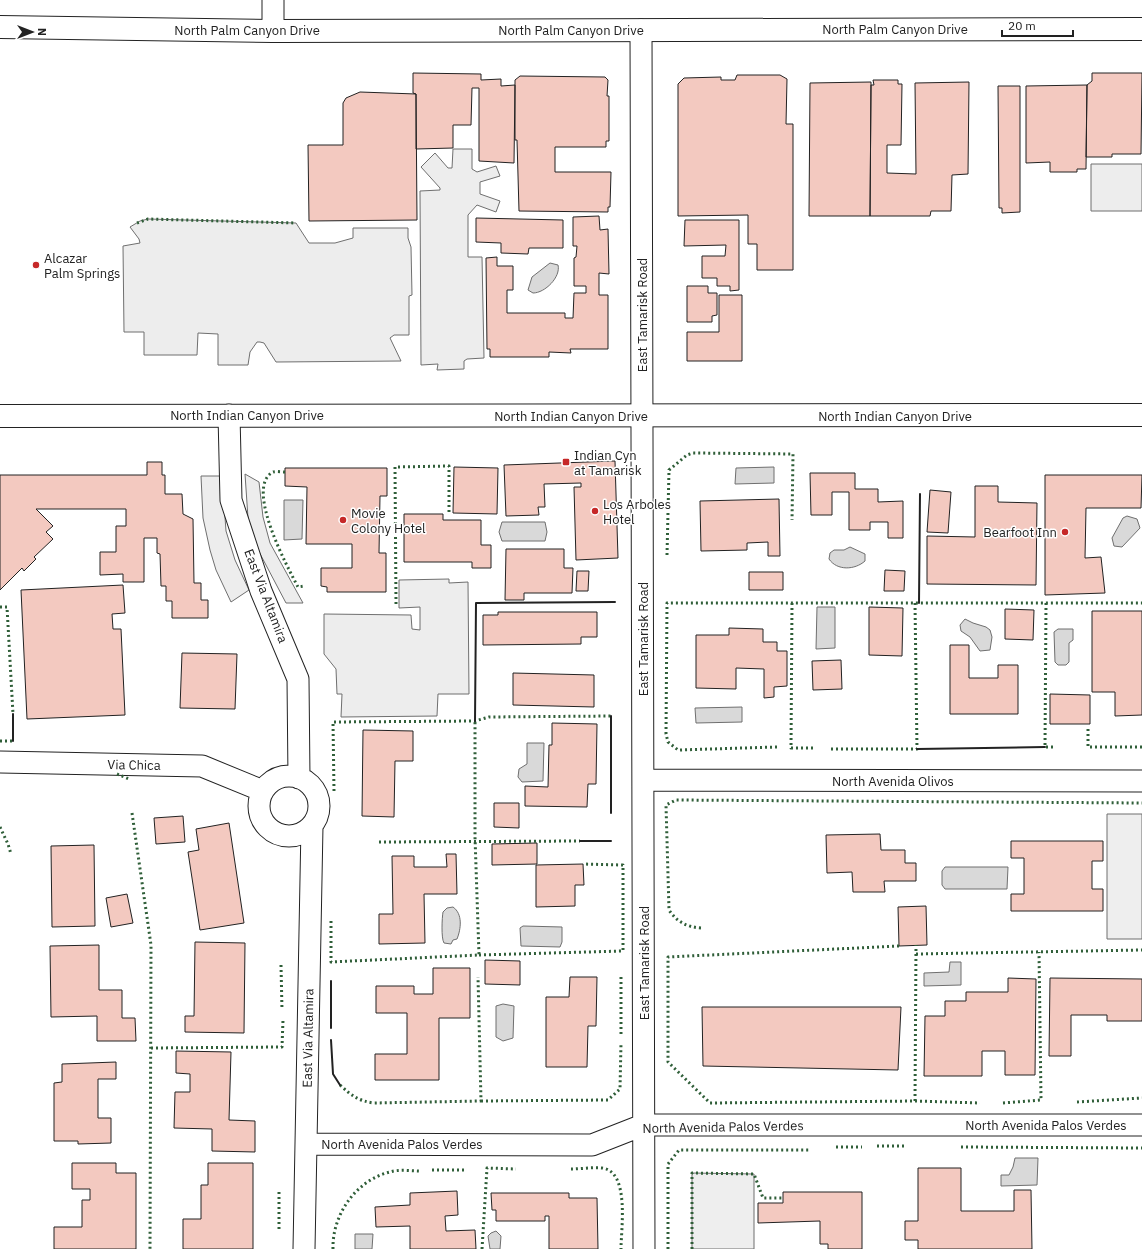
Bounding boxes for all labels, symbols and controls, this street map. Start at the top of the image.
north arrow [12,12,52,52]
scale bar [1002,12,1073,38]
text: 20 m [1008,18,1036,33]
street label: North Palm Canyon Drive [822,21,968,38]
street label: North Palm Canyon Drive [174,22,320,39]
street label: North Palm Canyon Drive [498,22,644,39]
text: N [35,28,49,36]
place label: Alcazar Palm Springs [44,250,120,282]
street label: East Tamarisk Road [634,258,651,372]
marker: Alcazar Palm Springs [31,260,41,270]
street label: North Indian Canyon Drive [170,407,324,424]
street label: North Indian Canyon Drive [494,408,648,425]
street label: North Indian Canyon Drive [818,408,972,425]
place label: Indian Cyn at Tamarisk [574,447,642,479]
marker: Indian Cyn at Tamarisk [561,457,571,467]
place label: Los Arboles Hotel [603,496,671,528]
place label: Movie Colony Hotel [351,505,426,537]
marker: Los Arboles Hotel [590,506,600,516]
marker: Movie Colony Hotel [338,515,348,525]
place label: Bearfoot Inn [983,524,1057,541]
marker: Bearfoot Inn [1060,527,1070,537]
street label: East Via Altamira [240,547,292,645]
street label: East Tamarisk Road [635,582,652,696]
street label: Via Chica [107,756,161,774]
street label: North Avenida Olivos [832,773,954,790]
street label: East Tamarisk Road [636,906,653,1020]
street label: East Via Altamira [299,988,317,1088]
street label: North Avenida Palos Verdes [642,1117,804,1137]
street label: North Avenida Palos Verdes [965,1117,1127,1134]
street label: North Avenida Palos Verdes [321,1136,483,1153]

